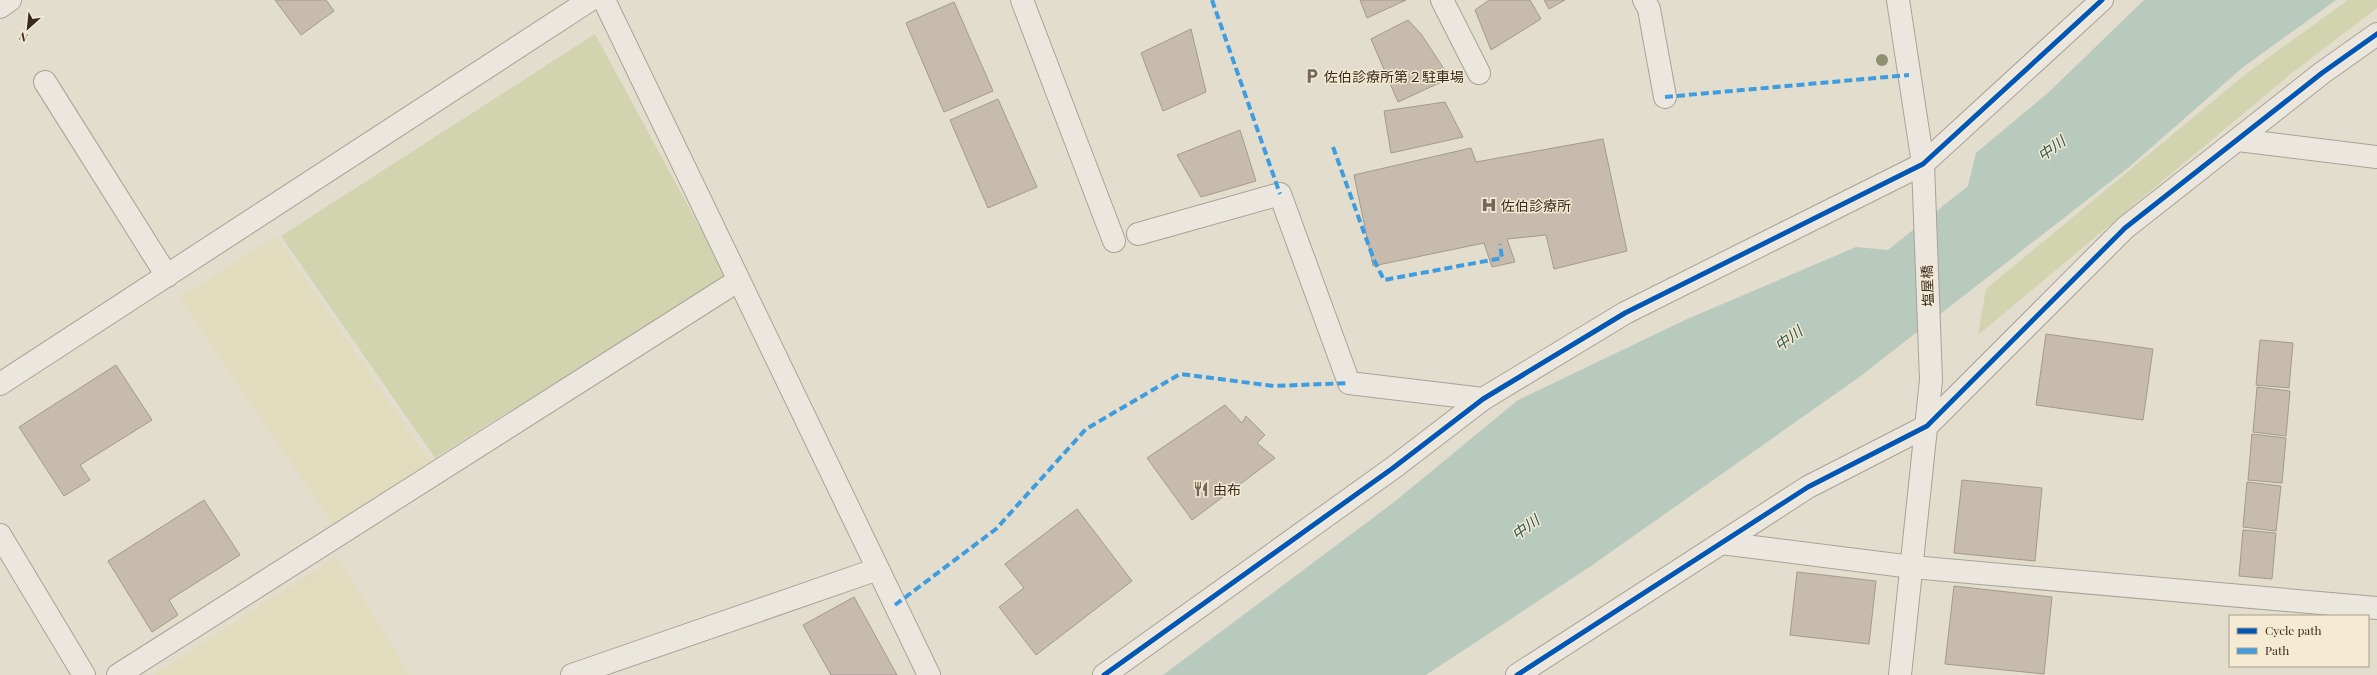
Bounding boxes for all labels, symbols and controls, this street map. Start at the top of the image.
north arrow [8,8,48,48]
text: N [16,29,30,46]
parking icon: 佐伯診療所第２駐車場 [1303,67,1321,85]
place label: 佐伯診療所第２駐車場 [1324,67,1464,86]
water label: 中川 [2033,130,2071,165]
hospital icon: 佐伯診療所 [1480,196,1498,214]
place label: 佐伯診療所 [1501,196,1571,215]
street label: 塩屋橋 [1917,265,1937,307]
water label: 中川 [1770,320,1808,355]
restaurant icon: 由布 [1192,480,1210,498]
place label: 由布 [1213,480,1241,499]
water label: 中川 [1507,509,1545,544]
legend [2229,615,2369,667]
text: Cycle path [2265,622,2322,638]
text: Path [2265,642,2289,658]

